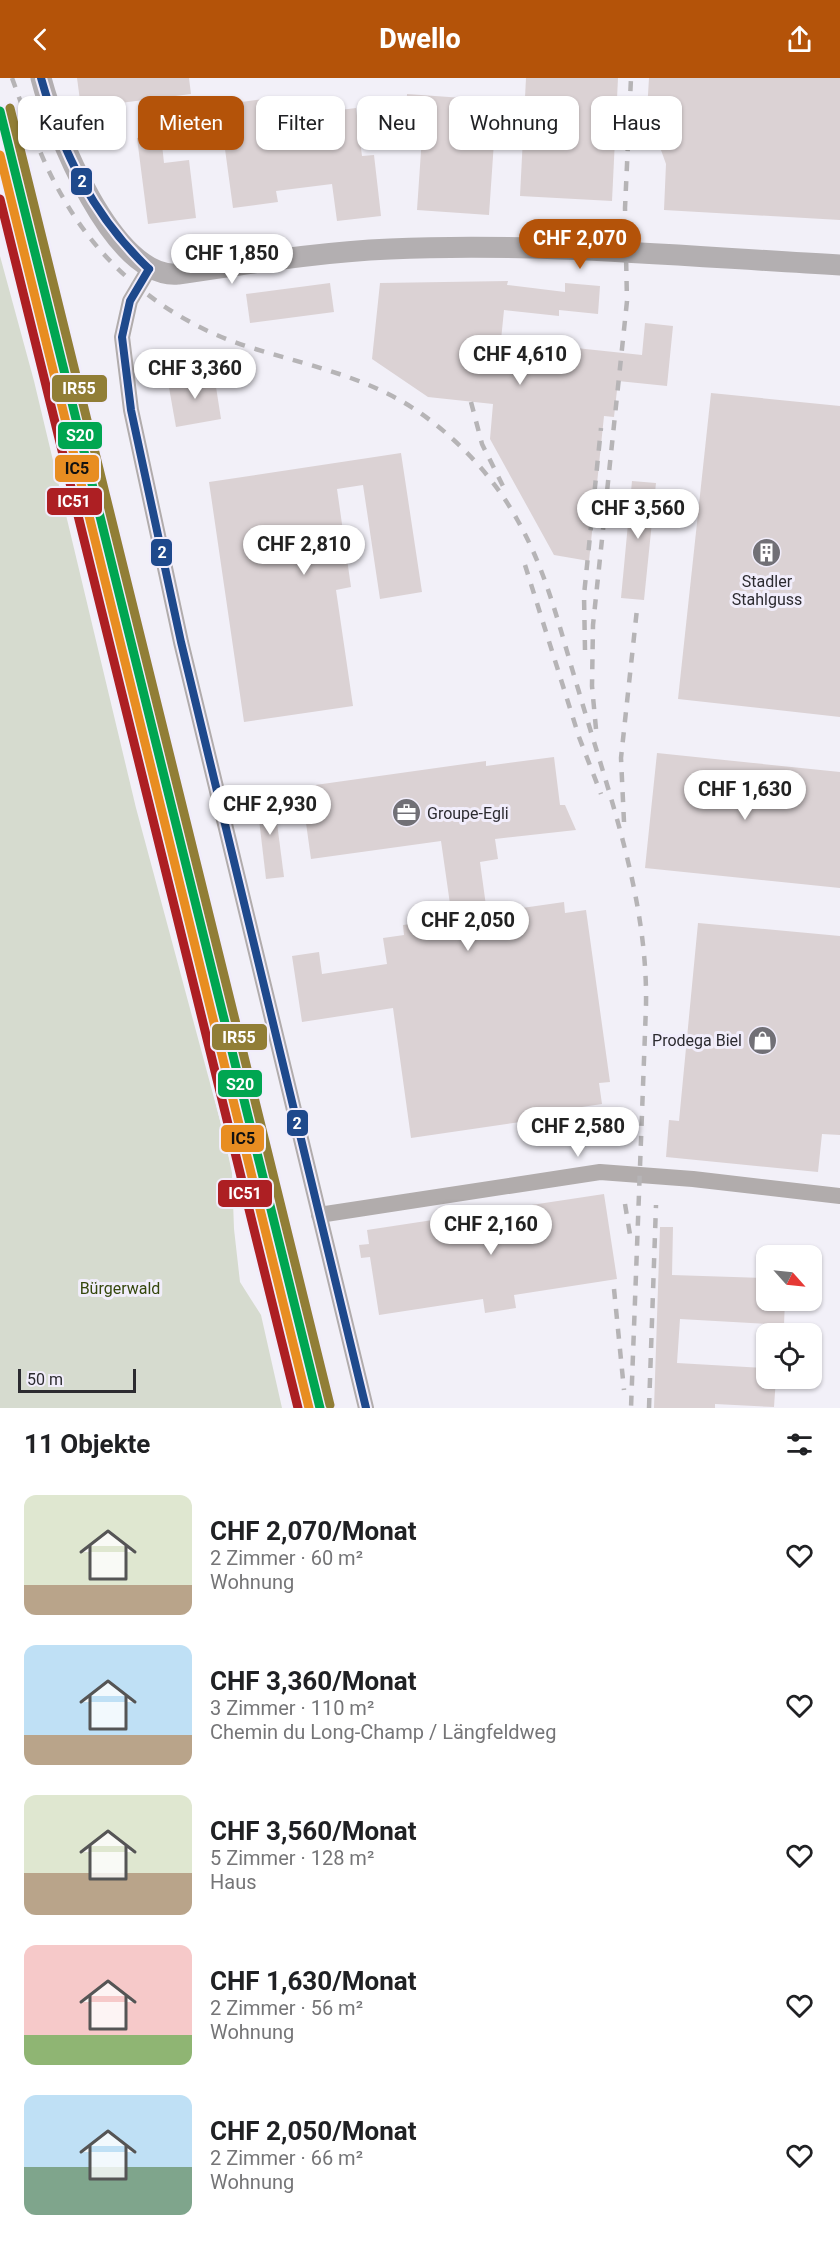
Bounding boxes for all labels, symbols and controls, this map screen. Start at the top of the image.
icon: back [24,23,57,56]
text: Dwello [379,23,461,55]
icon: share [783,23,816,56]
chip: Kaufen [18,96,126,150]
chip: Mieten [138,96,244,150]
chip: Filter [256,96,345,150]
chip: Neu [357,96,437,150]
chip: Wohnung [449,96,579,150]
chip: Haus [591,96,682,150]
line badge: 2 [70,167,93,196]
text: 2 [77,172,87,191]
pin: CHF 2,070 [511,219,649,270]
text: CHF 2,070 [533,226,627,250]
pin: CHF 1,850 [163,234,301,285]
text: CHF 1,850 [185,241,279,265]
pin: CHF 4,610 [451,335,589,386]
text: CHF 4,610 [473,342,567,366]
pin: CHF 3,360 [126,349,264,400]
text: CHF 3,360 [148,356,242,380]
line badge: IR55 [51,374,108,403]
text: IR55 [62,379,96,398]
line badge: S20 [57,421,103,450]
text: S20 [66,426,94,445]
line badge: IC5 [54,454,100,483]
text: IC5 [65,459,89,478]
line badge: IC51 [46,487,103,516]
pin: CHF 3,560 [569,489,707,540]
text: IC51 [57,492,91,511]
text: CHF 3,560 [591,496,685,520]
pin: CHF 2,810 [235,525,373,576]
text: CHF 2,810 [257,532,351,556]
building icon: Stadler Stahlguss [751,537,783,569]
line badge: 2 [150,538,173,567]
text: 2 [157,543,167,562]
place label: Stadler Stahlguss [732,572,802,609]
pin: CHF 1,630 [676,770,814,821]
text: CHF 1,630 [698,777,792,801]
pin: CHF 2,930 [201,785,339,836]
text: CHF 2,930 [223,792,317,816]
office icon: Groupe-Egli [390,797,422,829]
place label: Groupe-Egli [427,804,509,823]
pin: CHF 2,050 [399,901,537,952]
text: CHF 2,050 [421,908,515,932]
line badge: IR55 [211,1023,268,1051]
shop icon: Prodega Biel [747,1024,779,1056]
text: IR55 [222,1028,256,1047]
place label: Prodega Biel [652,1031,742,1050]
line badge: S20 [217,1069,263,1098]
text: S20 [226,1075,254,1094]
pin: CHF 2,580 [509,1107,647,1158]
line badge: 2 [286,1109,309,1137]
text: 2 [292,1114,302,1133]
text: CHF 2,580 [531,1114,625,1138]
line badge: IC5 [220,1124,265,1153]
text: IC5 [231,1129,255,1148]
line badge: IC51 [217,1179,273,1208]
text: IC51 [228,1184,262,1203]
pin: CHF 2,160 [422,1205,560,1256]
text: CHF 2,160 [444,1212,538,1236]
north arrow [756,1245,822,1311]
map controls [756,1245,822,1389]
park label: Bürgerwald [80,1279,160,1298]
button: locate [756,1323,822,1389]
scale bar [18,1366,136,1394]
text: 50 m [27,1370,63,1389]
icon: filters [783,1428,816,1461]
text: 11 Objekte [24,1429,150,1459]
text: CHF 2,070/Monat [210,1516,417,1546]
icon: home [72,1519,144,1591]
icon: heart [783,1539,816,1572]
text: 2 Zimmer · 60 m² [210,1546,363,1570]
text: Wohnung [210,1570,294,1594]
text: CHF 3,360/Monat [210,1666,417,1696]
icon: home [72,1669,144,1741]
icon: heart [783,1689,816,1722]
text: 3 Zimmer · 110 m² [210,1696,374,1720]
text: Chemin du Long-Champ / Längfeldweg [210,1720,556,1744]
text: CHF 3,560/Monat [210,1816,417,1846]
icon: home [72,1819,144,1891]
icon: heart [783,1839,816,1872]
text: 5 Zimmer · 128 m² [210,1846,374,1870]
text: Haus [210,1870,257,1894]
text: CHF 1,630/Monat [210,1966,417,1996]
icon: home [72,1969,144,2041]
icon: heart [783,1989,816,2022]
text: 2 Zimmer · 56 m² [210,1996,363,2020]
text: Wohnung [210,2020,294,2044]
text: CHF 2,050/Monat [210,2116,417,2146]
icon: home [72,2119,144,2191]
icon: heart [783,2139,816,2172]
text: 2 Zimmer · 66 m² [210,2146,363,2170]
text: Wohnung [210,2170,294,2194]

